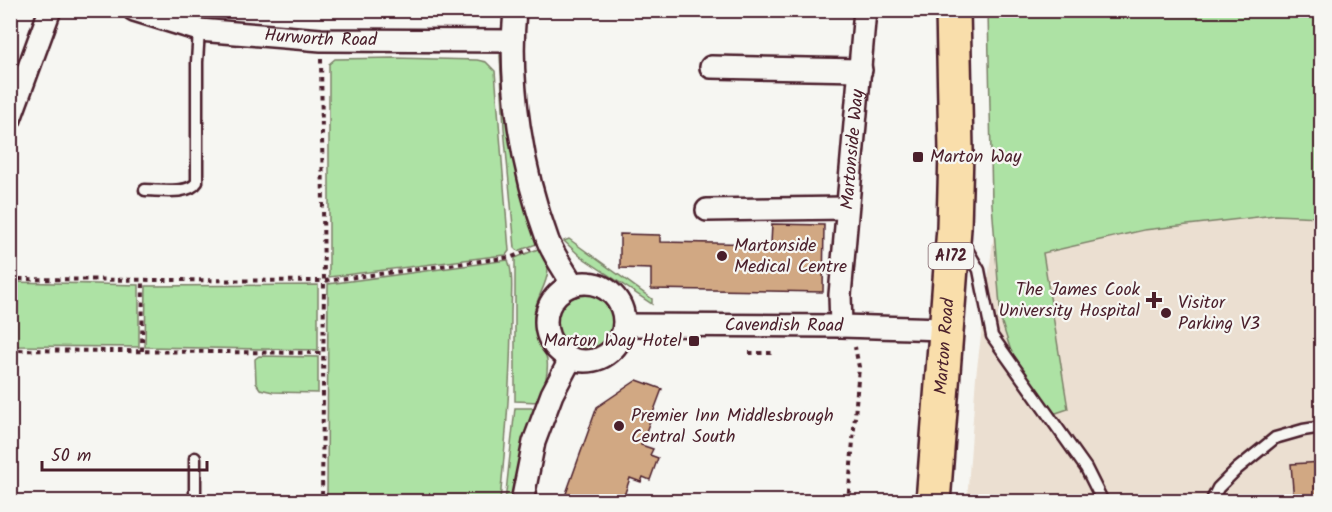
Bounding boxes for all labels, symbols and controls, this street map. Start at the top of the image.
street label: Hurworth Road [263,21,378,55]
street label: Martonside Way [833,88,873,211]
place label: Marton Way [930,143,1022,172]
marker: Marton Way [911,150,925,164]
place label: Martonside Medical Centre [734,232,847,282]
road number: A172 [928,243,974,269]
marker: Martonside Medical Centre [715,249,729,263]
place label: The James Cook University Hospital [999,276,1141,326]
place label: Visitor Parking V3 [1178,289,1260,339]
marker: The James Cook University Hospital [1145,291,1163,309]
street label: Marton Road [927,296,963,396]
marker: Visitor Parking V3 [1159,306,1173,320]
street label: Cavendish Road [725,311,844,341]
place label: Marton Way Hotel [544,327,683,356]
marker: Marton Way Hotel [687,334,701,348]
place label: Premier Inn Middlesbrough Central South [631,402,834,452]
marker: Premier Inn Middlesbrough Central South [612,419,626,433]
scale bar [42,434,207,472]
text: 50 m [51,442,91,471]

